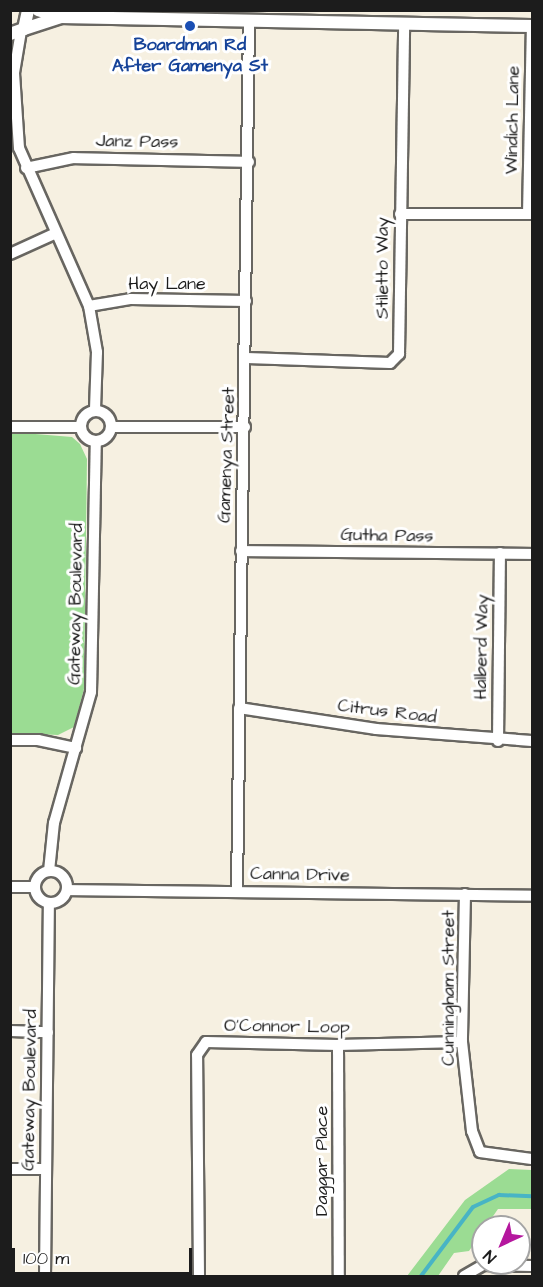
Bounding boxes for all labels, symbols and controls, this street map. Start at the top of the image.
marker: Boardman Rd After Gamenya St [183,19,197,33]
place label: Boardman Rd After Gamenya St [112,35,268,78]
street label: Windich Lane [501,66,525,174]
street label: Janz Pass [96,130,178,154]
street label: Stiletto Way [372,217,394,319]
street label: Hay Lane [128,273,206,295]
street label: Gamenya Street [214,387,240,523]
street label: Gateway Boulevard [64,523,88,685]
street label: Gutha Pass [340,524,434,548]
street label: Halberd Way [470,594,494,700]
street label: Citrus Road [336,695,438,729]
street label: Canna Drive [250,863,350,887]
street label: Cunningham Street [438,910,460,1066]
street label: Gateway Boulevard [18,1009,42,1171]
street label: O'Connor Loop [224,1015,350,1039]
street label: Daggar Place [311,1106,333,1216]
north arrow [471,1215,531,1275]
scale bar [15,1236,195,1274]
text: N [479,1245,501,1268]
text: 100 m [23,1246,69,1271]

